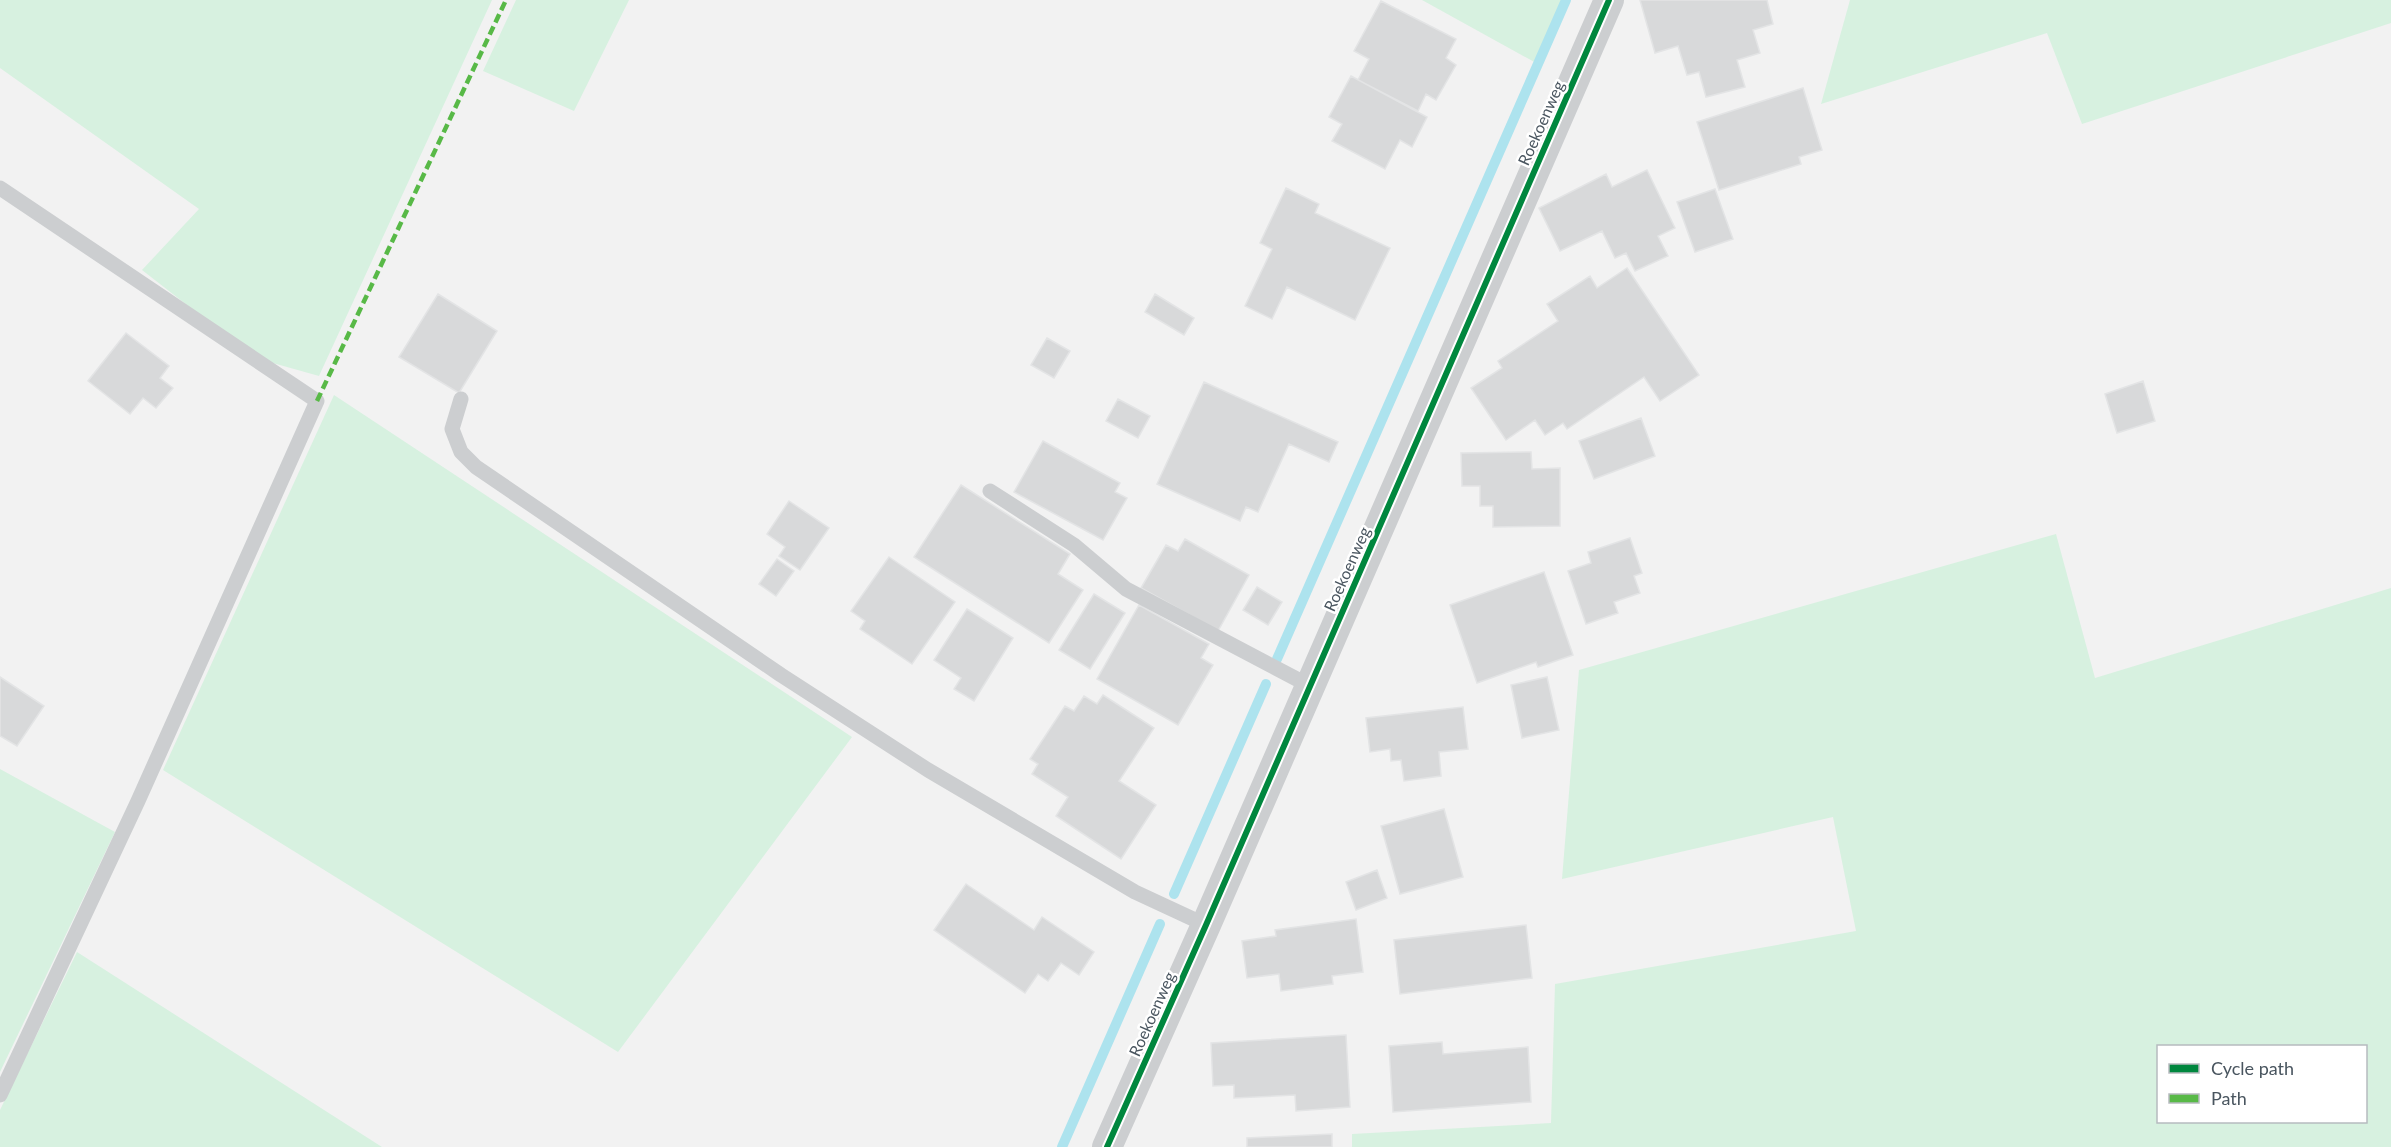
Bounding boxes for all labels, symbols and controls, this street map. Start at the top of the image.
street label: Roekoenweg [1513,78,1568,168]
street label: Roekoenweg [1319,524,1374,614]
street label: Roekoenweg [1124,969,1179,1059]
legend [2157,1045,2367,1123]
text: Cycle path [2211,1057,2294,1079]
text: Path [2211,1087,2247,1109]

